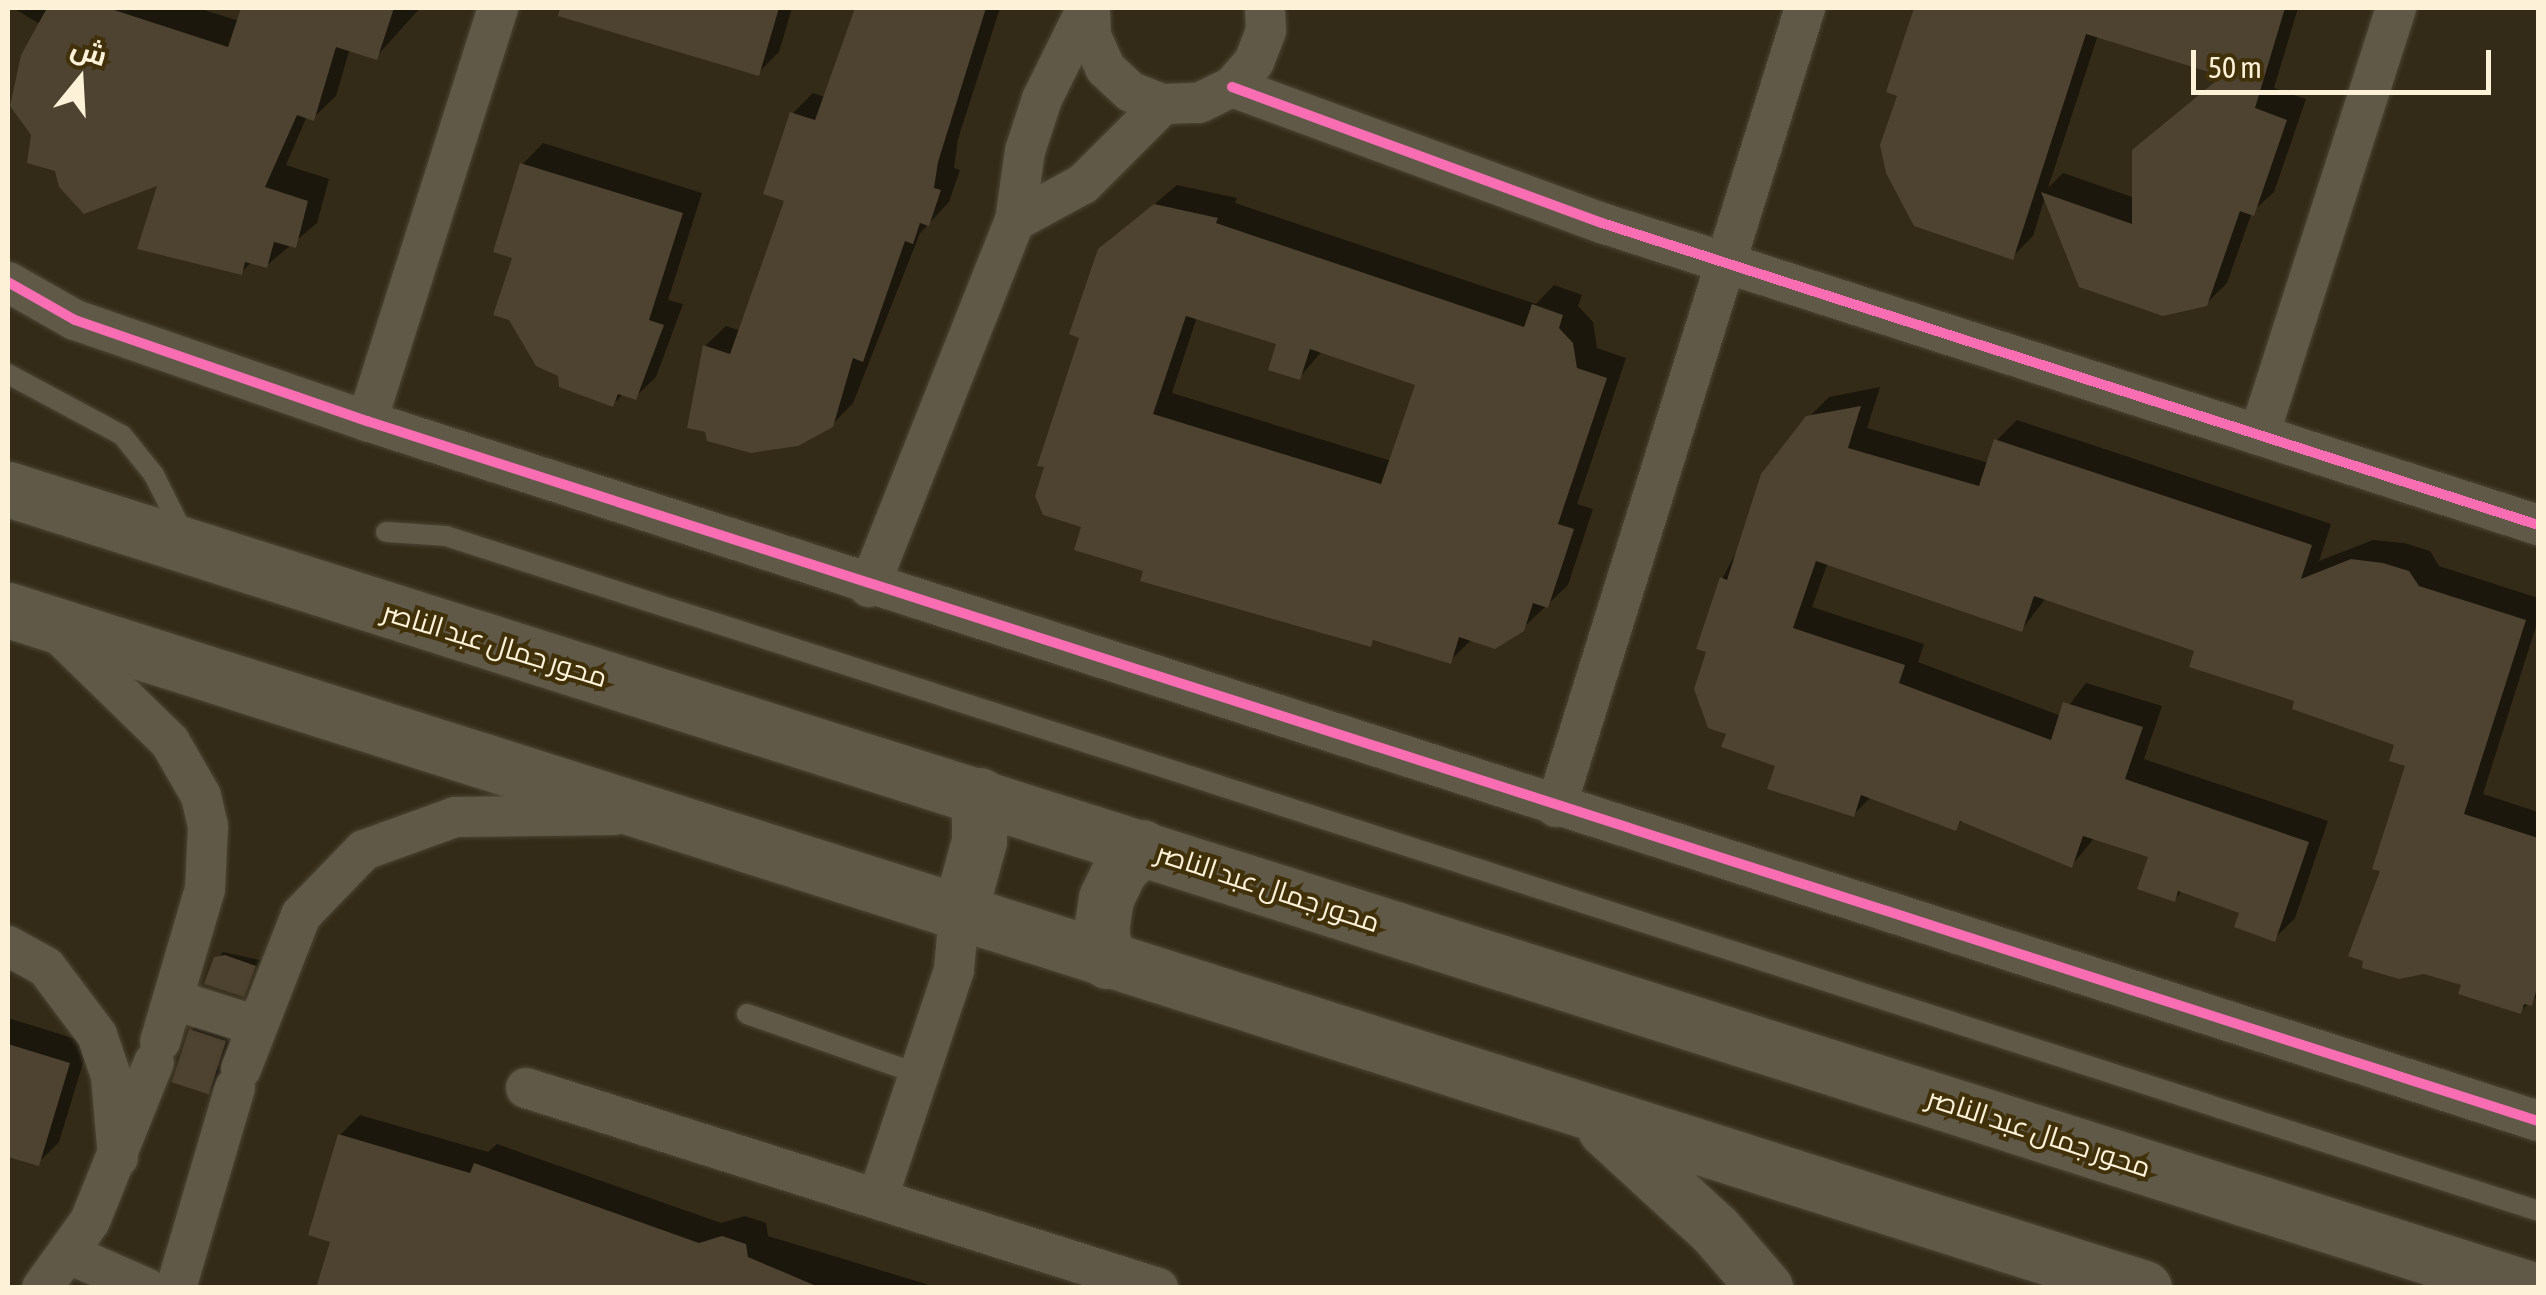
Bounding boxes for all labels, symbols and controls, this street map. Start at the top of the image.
north arrow [30,30,130,130]
scale bar [2196,30,2496,92]
text: ش [67,31,111,72]
text: 50 m [2208,50,2262,84]
street label: محور جمال عبد الناصر [379,594,611,694]
street label: محور جمال عبد الناصر [1152,835,1384,939]
street label: محور جمال عبد الناصر [1923,1080,2155,1184]

